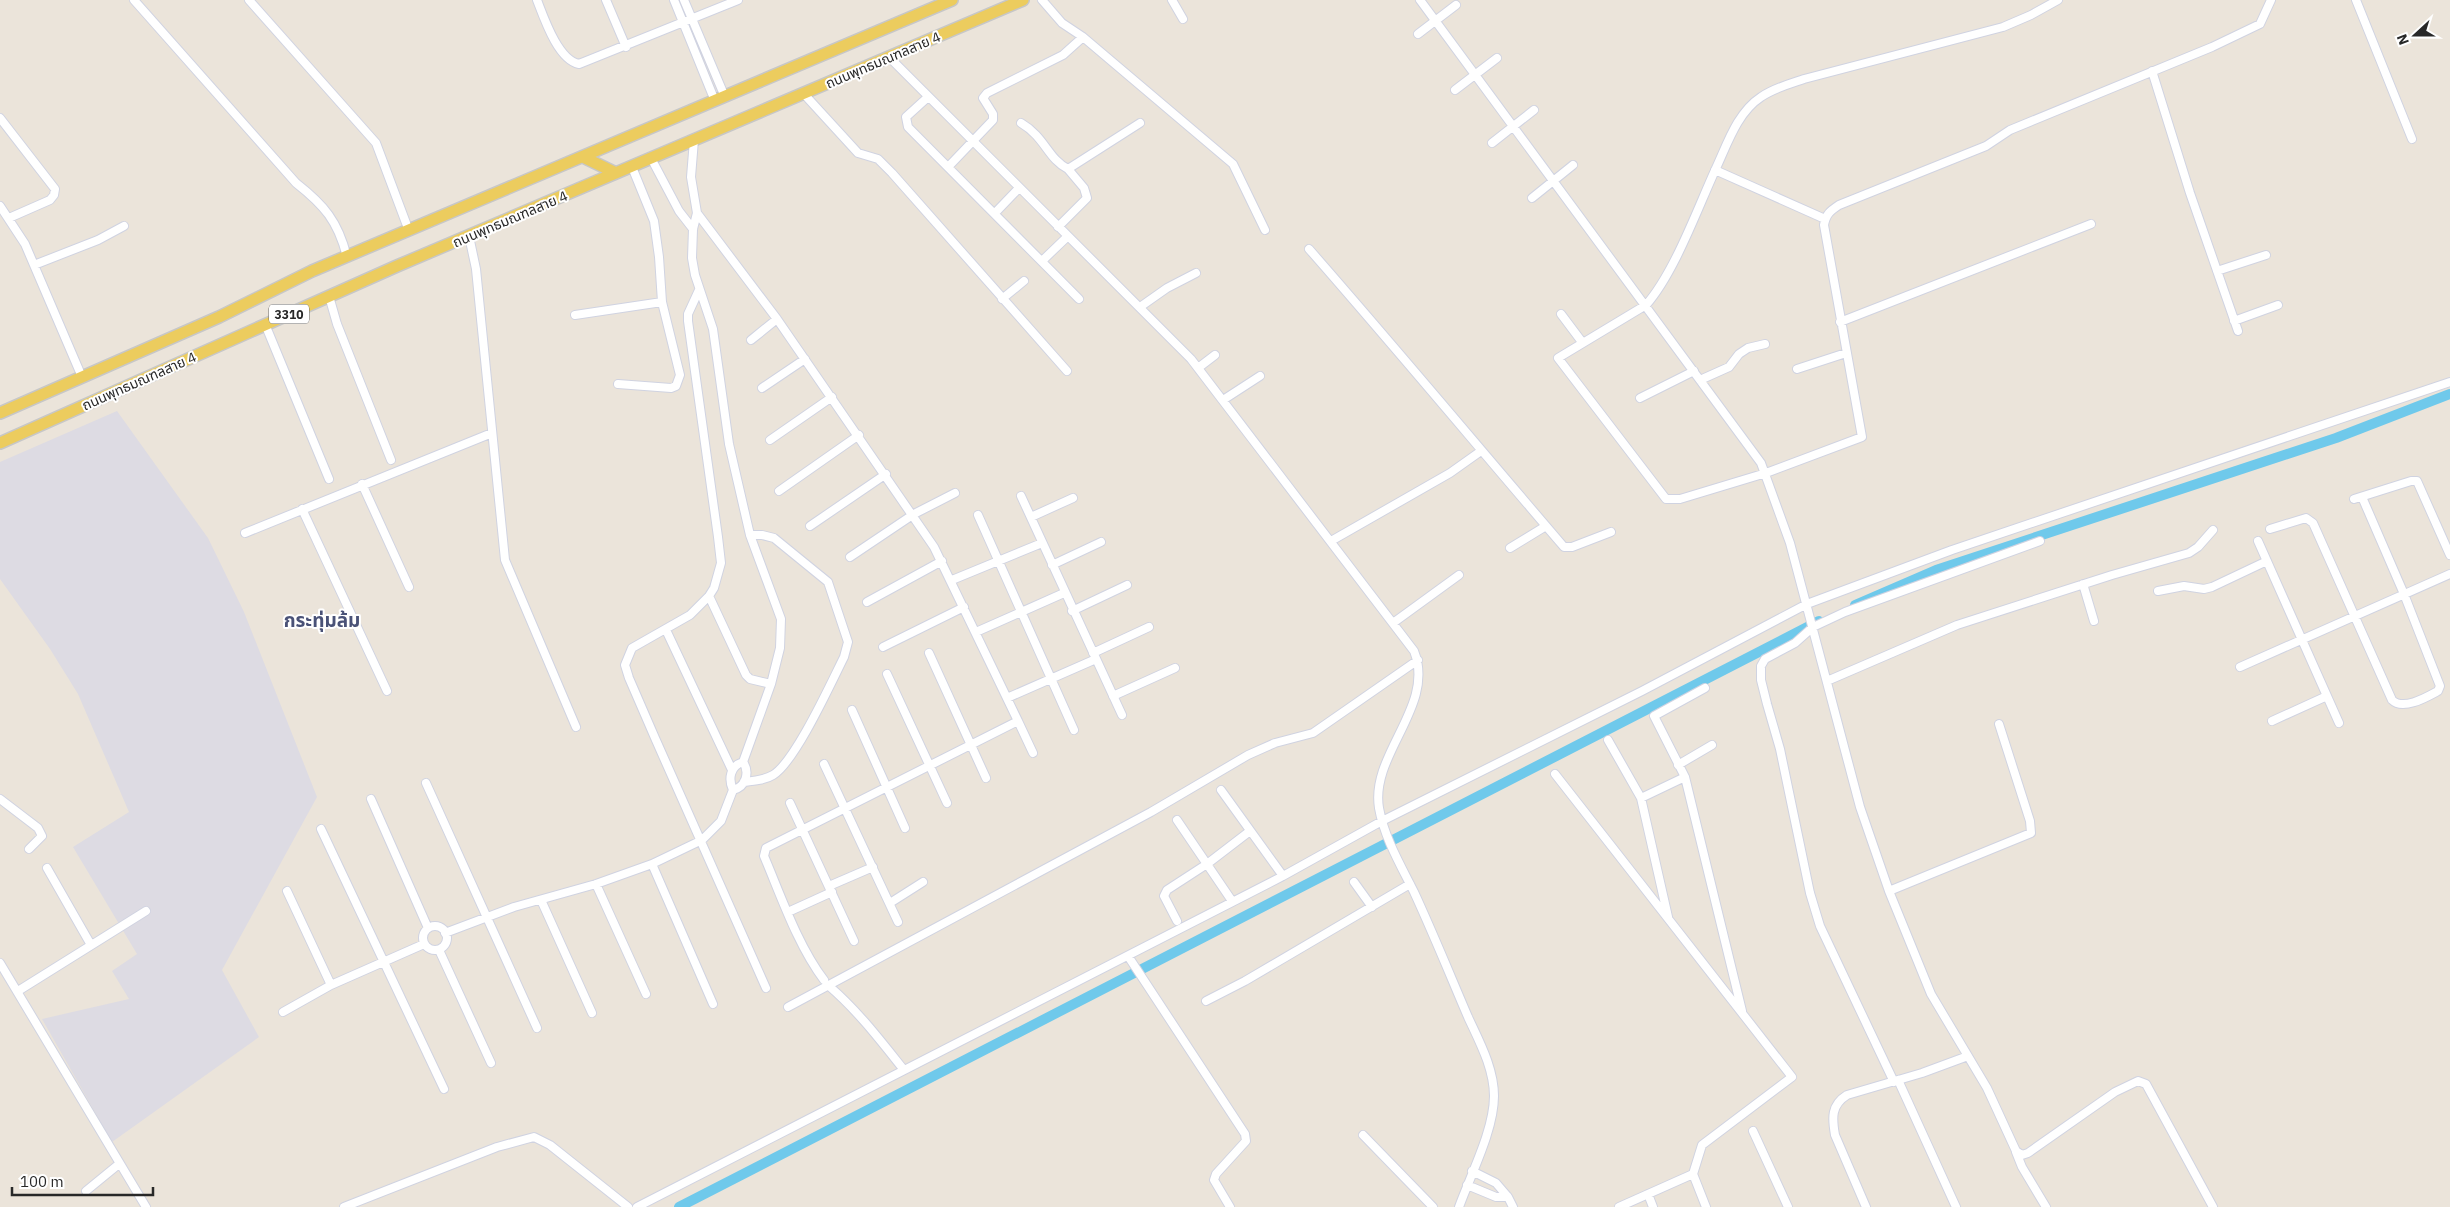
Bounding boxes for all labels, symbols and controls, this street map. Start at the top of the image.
north arrow [2390,10,2440,60]
street label: ถนนพุทธมณฑลสาย 4 [823,28,943,92]
text: N [2393,32,2413,48]
street label: ถนนพุทธมณฑลสาย 4 [450,187,570,251]
road number: 3310 [269,304,309,324]
street label: ถนนพุทธมณฑลสาย 4 [79,348,199,414]
district label: กระทุ่มล้ม [284,608,360,632]
scale bar [12,1164,154,1196]
text: 100 m [20,1172,64,1191]

